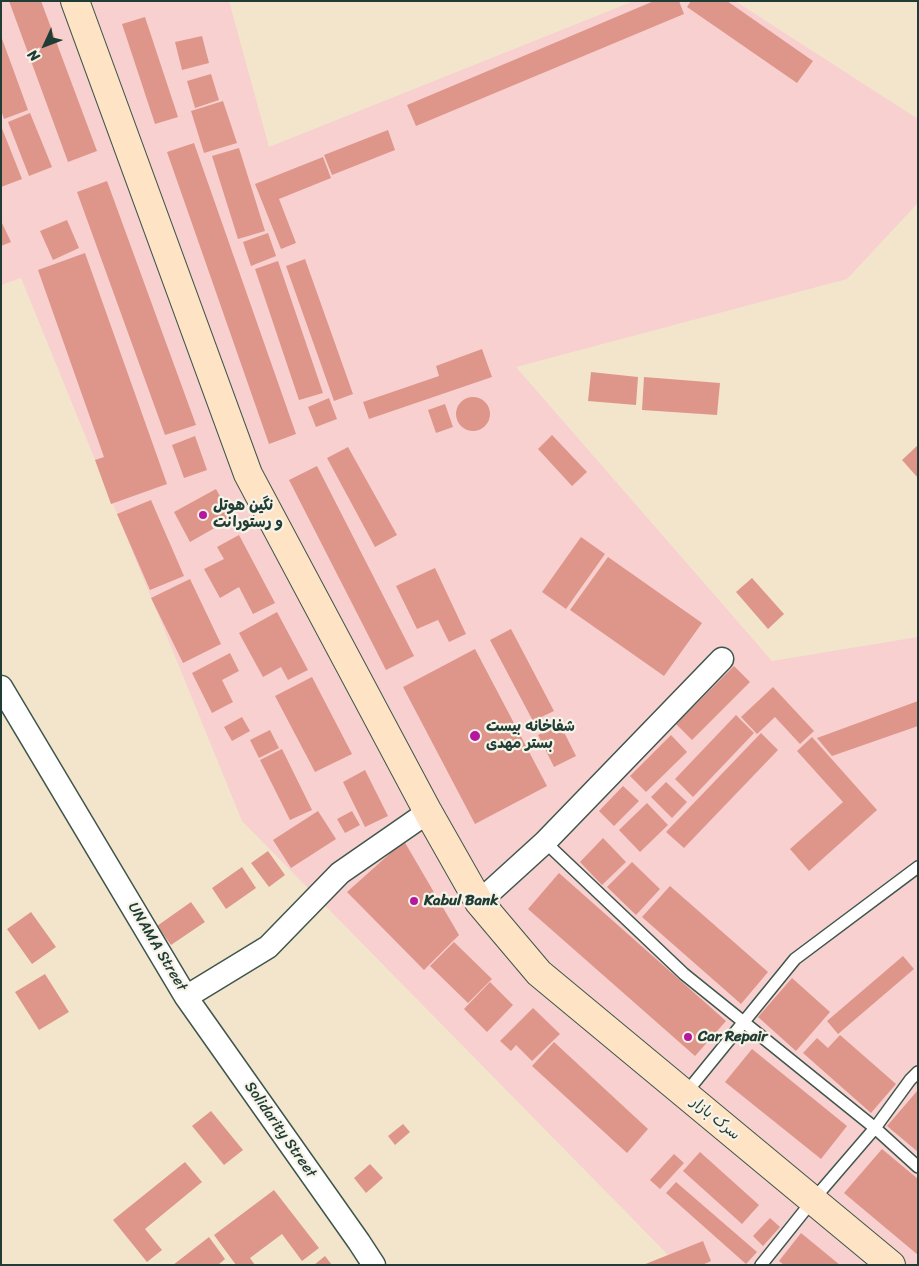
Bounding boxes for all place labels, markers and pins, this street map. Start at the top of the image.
place label: نگین هوتل و رستورانت [213,497,283,532]
marker: نگین هوتل و رستورانت [197,509,209,521]
place label: شفاخانه بیست بستر مهدی [486,718,575,753]
marker: شفاخانه بیست بستر مهدی [468,729,482,743]
place label: Kabul Bank [424,892,498,910]
marker: Kabul Bank [408,895,420,907]
place label: Car Repair [698,1028,767,1046]
marker: Car Repair [682,1031,694,1043]

